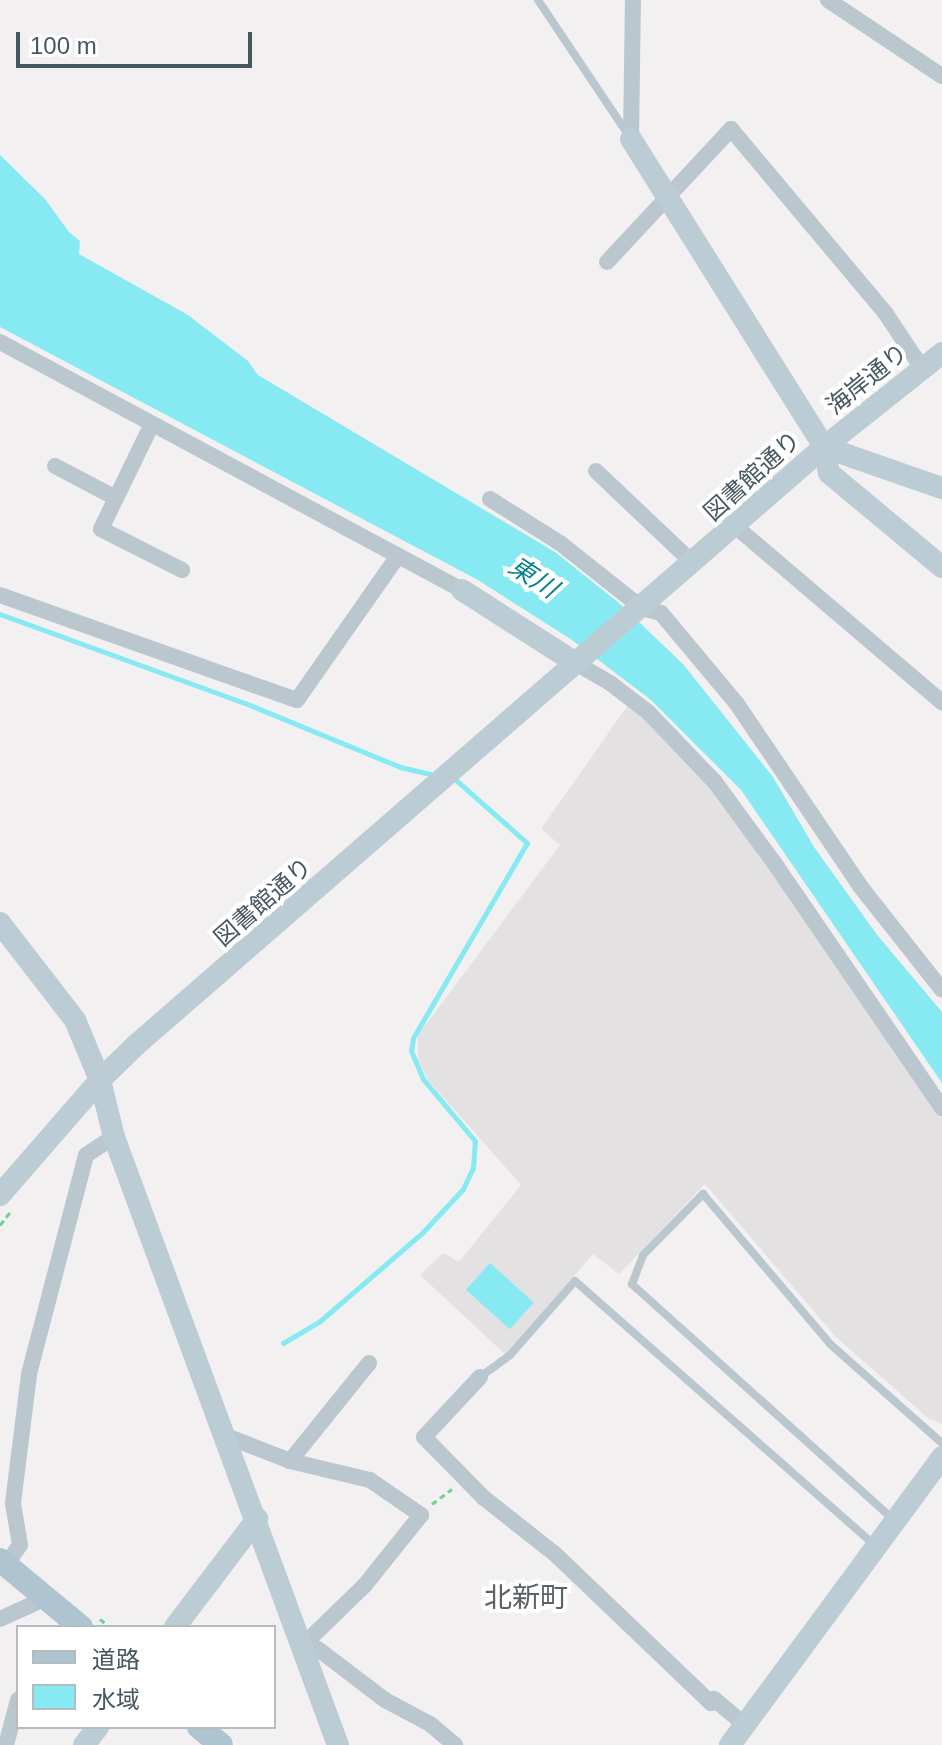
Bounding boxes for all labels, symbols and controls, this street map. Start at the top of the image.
scale bar [20,16,256,66]
text: 100 m [30,32,97,59]
street label: 海岸通り [821,338,913,420]
street label: 図書館通り [698,425,806,527]
water label: 東川 [503,551,563,605]
street label: 図書館通り [208,852,318,952]
district label: 北新町 [484,1581,568,1615]
legend [16,1625,276,1729]
text: 道路 [92,1646,140,1673]
text: 水域 [92,1686,140,1713]

